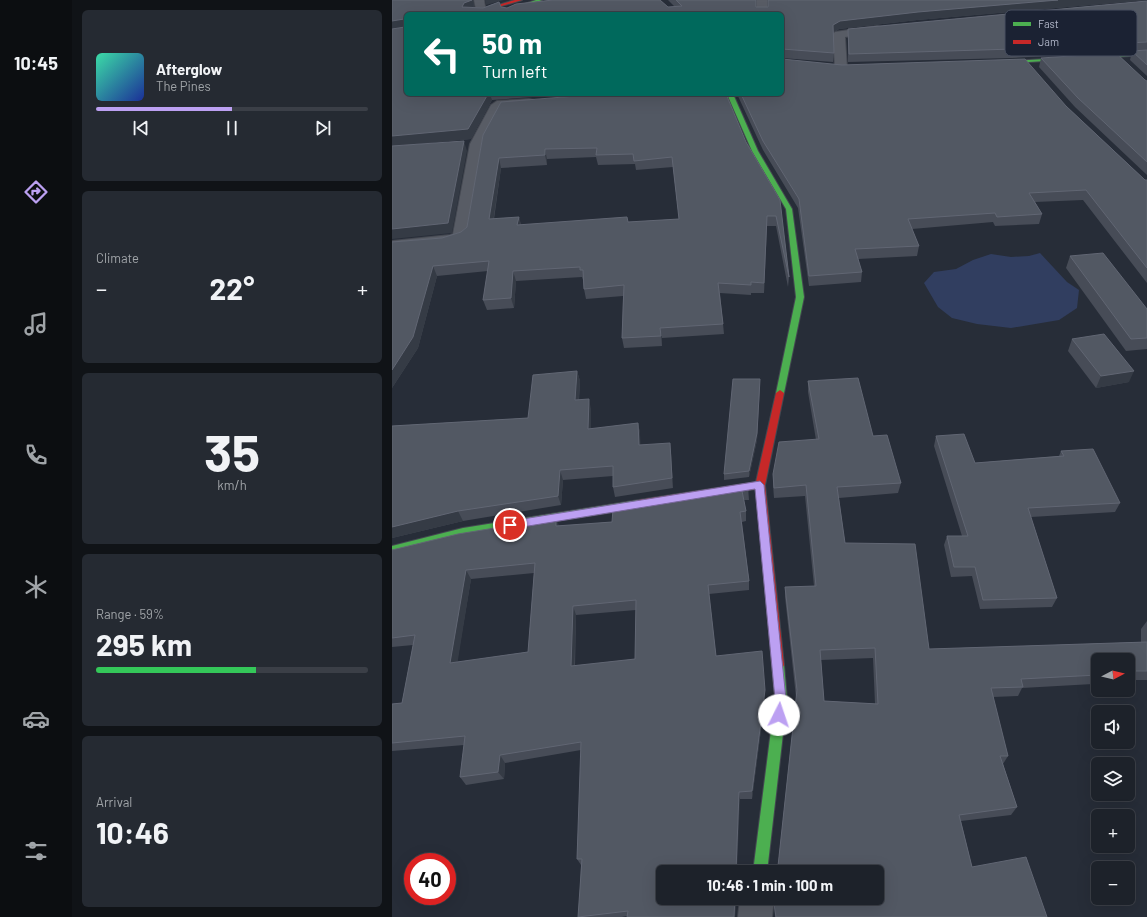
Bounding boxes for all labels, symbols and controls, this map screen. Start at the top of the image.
legend [1005,10,1137,56]
text: Fast [1038,17,1059,30]
text: 50 m [482,26,542,60]
icon: left [416,28,468,80]
text: Jam [1038,35,1059,48]
text: 10:45 [14,52,58,74]
text: Afterglow [156,60,222,78]
text: Turn left [482,60,548,82]
text: The Pines [156,78,211,94]
icon: previous [130,117,152,139]
icon: pause [221,117,243,139]
icon: next [312,117,334,139]
icon: directions [22,178,50,206]
text: Climate [96,250,139,266]
text: 22° [210,270,254,306]
text: − [96,275,107,301]
text: + [357,275,368,301]
icon: music [22,310,50,338]
text: 35 [204,420,260,482]
icon: phone [22,441,50,469]
text: km/h [217,477,247,493]
pin [493,508,527,542]
icon: arrive [499,514,521,536]
icon: climate [22,573,50,601]
text: Range · 59% [96,606,164,622]
text: 295 km [96,626,192,662]
north arrow [1091,653,1135,697]
map controls [1091,653,1135,905]
position arrow [758,694,800,736]
icon: car [22,705,50,733]
button: sound [1091,705,1135,749]
button: layers [1091,757,1135,801]
text: Arrival [96,794,132,810]
button: + [1091,809,1135,853]
text: 10:46 [96,814,169,850]
icon: filters [22,837,50,865]
speed limit sign: 40 [404,853,456,905]
button: − [1091,861,1135,905]
text: 10:46 · 1 min · 100 m [707,876,833,894]

